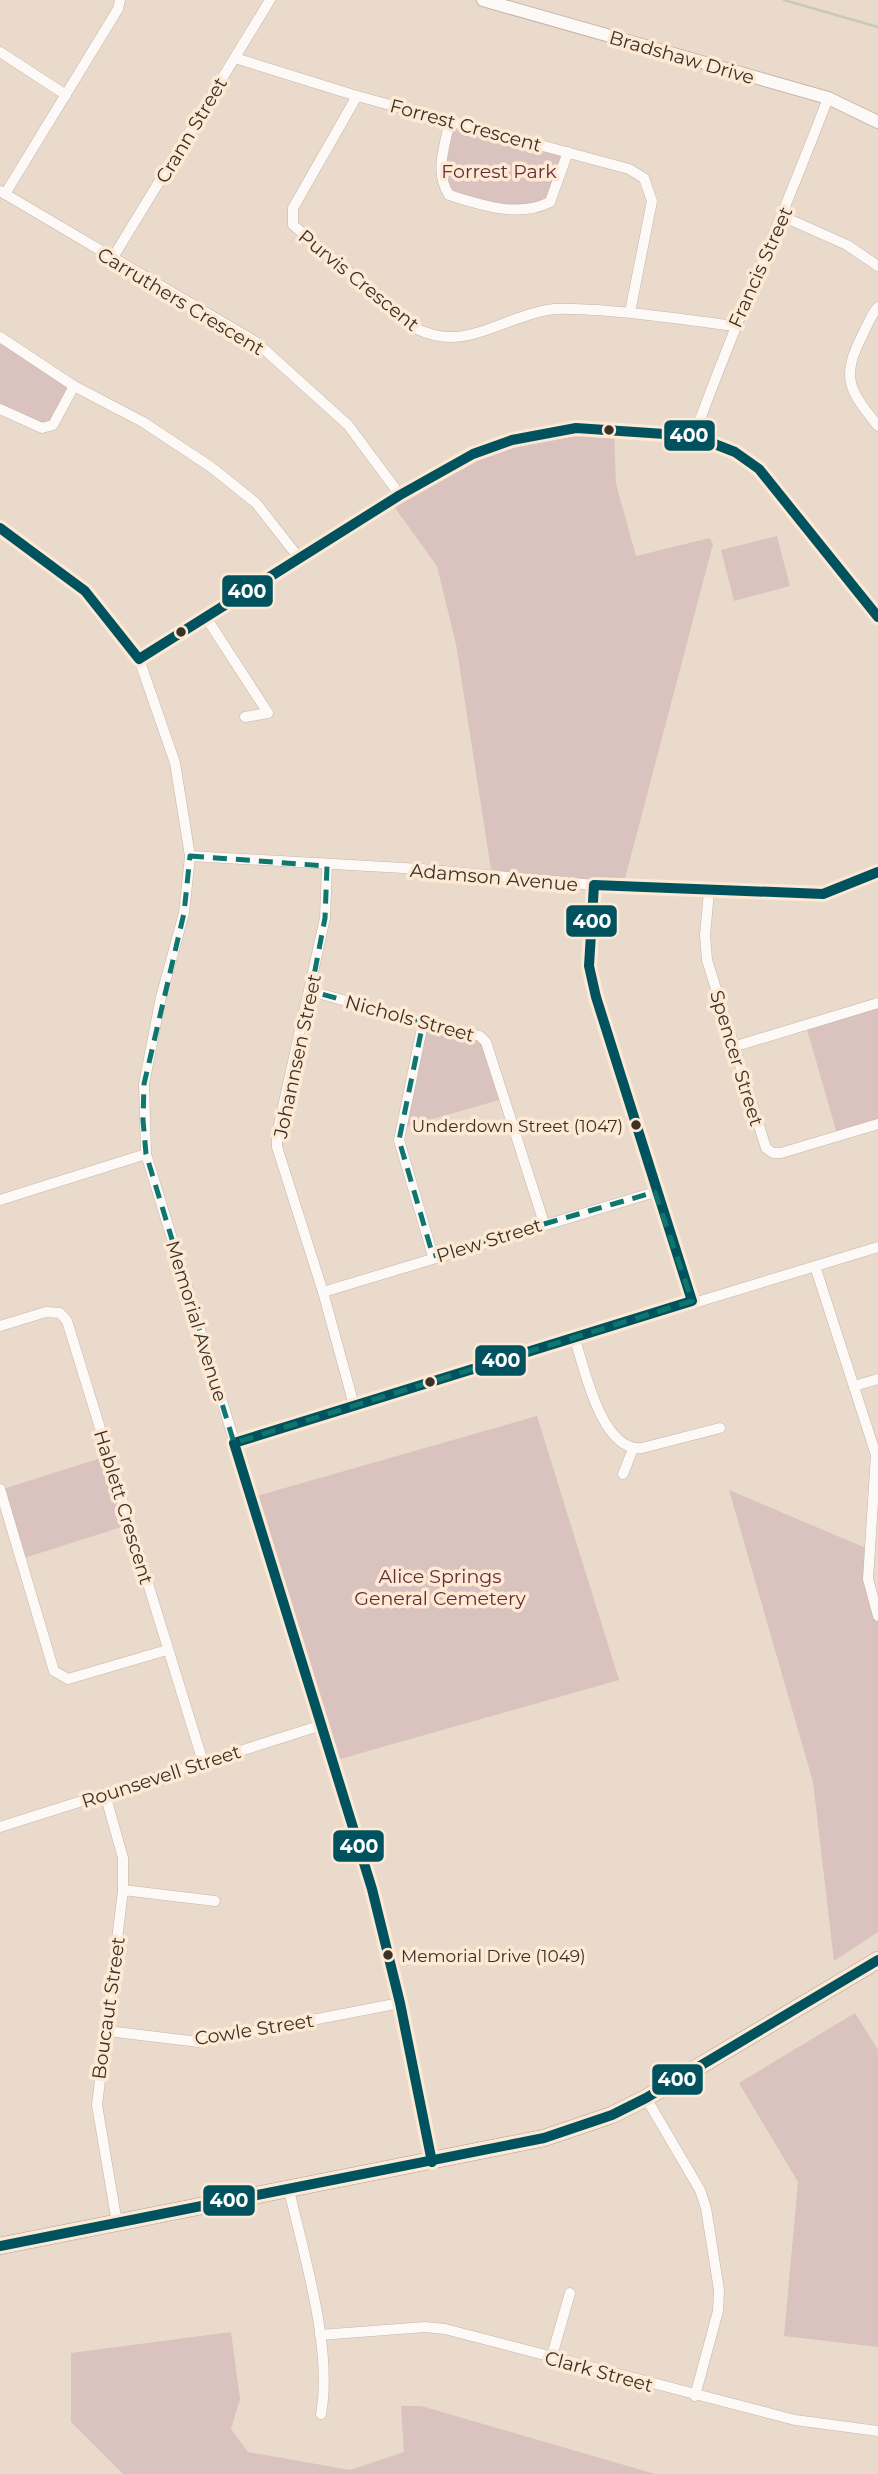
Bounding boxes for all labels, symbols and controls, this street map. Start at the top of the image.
street label: Bradshaw Drive [607,26,757,89]
street label: Crann Street [151,73,232,187]
street label: Forrest Crescent [388,94,544,157]
park label: Forrest Park [441,160,557,183]
street label: Francis Street [723,203,798,331]
street label: Purvis Crescent [294,225,424,336]
street label: Carruthers Crescent [93,243,269,360]
line badge: 400 [663,419,716,452]
unlabelled marker [602,423,616,437]
text: 400 [670,424,709,447]
line badge: 400 [221,574,274,608]
text: 400 [228,580,267,603]
unlabelled marker [174,625,188,639]
street label: Adamson Avenue [409,859,579,896]
line badge: 400 [565,904,618,938]
text: 400 [573,910,612,933]
street label: Johannsen Street [269,972,326,1141]
street label: Spencer Street [705,987,768,1129]
street label: Nichols Street [343,990,477,1047]
place label: Underdown Street (1047) [412,1116,623,1136]
marker: Underdown Street (1047) [629,1118,643,1132]
street label: Plew Street [434,1213,545,1267]
street label: Memorial Avenue [161,1238,232,1404]
line badge: 400 [474,1344,527,1377]
text: 400 [482,1349,521,1372]
unlabelled marker [423,1375,437,1389]
street label: Hablett Crescent [89,1427,158,1587]
park label: Alice Springs General Cemetery [354,1565,526,1610]
street label: Rounsevell Street [79,1740,244,1813]
line badge: 400 [332,1829,385,1863]
text: 400 [340,1835,379,1858]
street label: Boucaut Street [87,1935,130,2081]
place label: Memorial Drive (1049) [401,1946,586,1966]
marker: Memorial Drive (1049) [381,1948,395,1962]
street label: Cowle Street [193,2009,316,2050]
line badge: 400 [651,2063,704,2096]
text: 400 [658,2068,697,2091]
line badge: 400 [202,2184,256,2217]
text: 400 [210,2189,249,2212]
street label: Clark Street [542,2346,656,2397]

